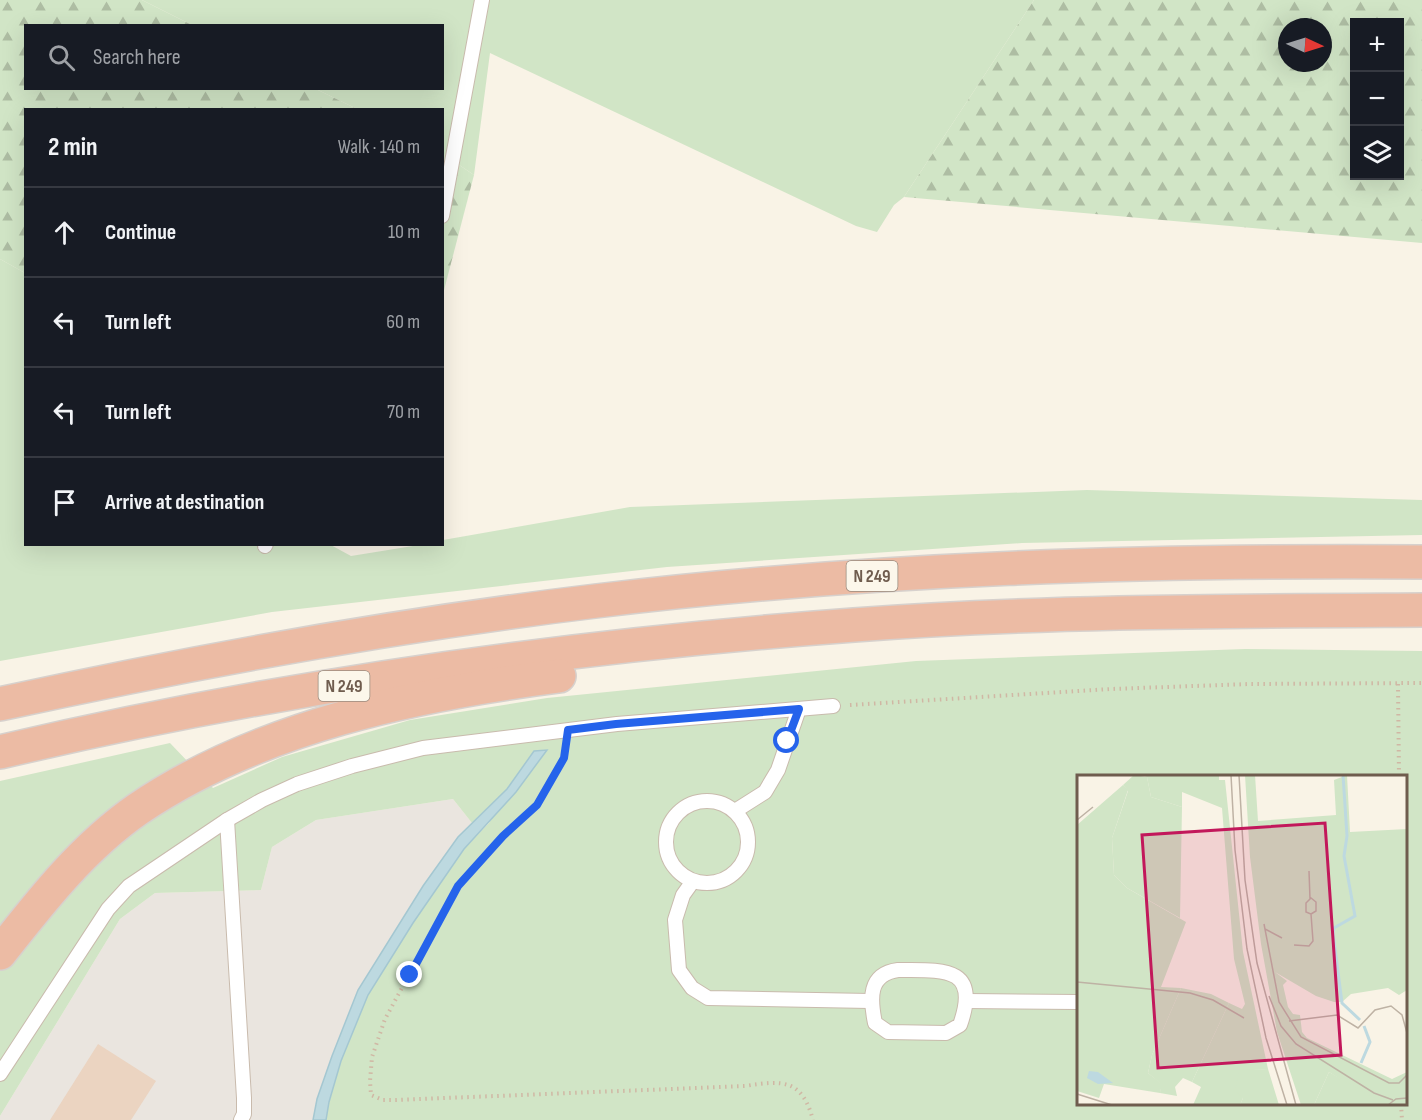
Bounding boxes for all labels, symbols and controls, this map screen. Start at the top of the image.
north arrow [1278,18,1332,72]
map controls [1350,18,1404,180]
button: + [1350,18,1404,72]
search box [24,24,444,90]
icon: search [45,41,78,74]
text: Search here [93,44,180,71]
button: − [1350,72,1404,126]
button: layers [1350,126,1404,180]
text: 2 min [48,132,98,163]
text: Walk · 140 m [338,135,420,159]
icon: ahead [48,216,81,249]
text: Continue [105,219,176,246]
text: 10 m [388,220,420,244]
icon: left [48,306,81,339]
text: Turn left [105,309,171,336]
text: 60 m [386,310,420,334]
icon: left [48,396,81,429]
text: Turn left [105,399,171,426]
text: 70 m [387,400,420,424]
icon: arrive [48,486,81,519]
text: Arrive at destination [105,489,264,516]
road number: N 249 [846,561,898,591]
road number: N 249 [318,671,370,701]
route start [773,727,799,753]
inset map [1077,775,1407,1105]
route end [396,961,422,987]

